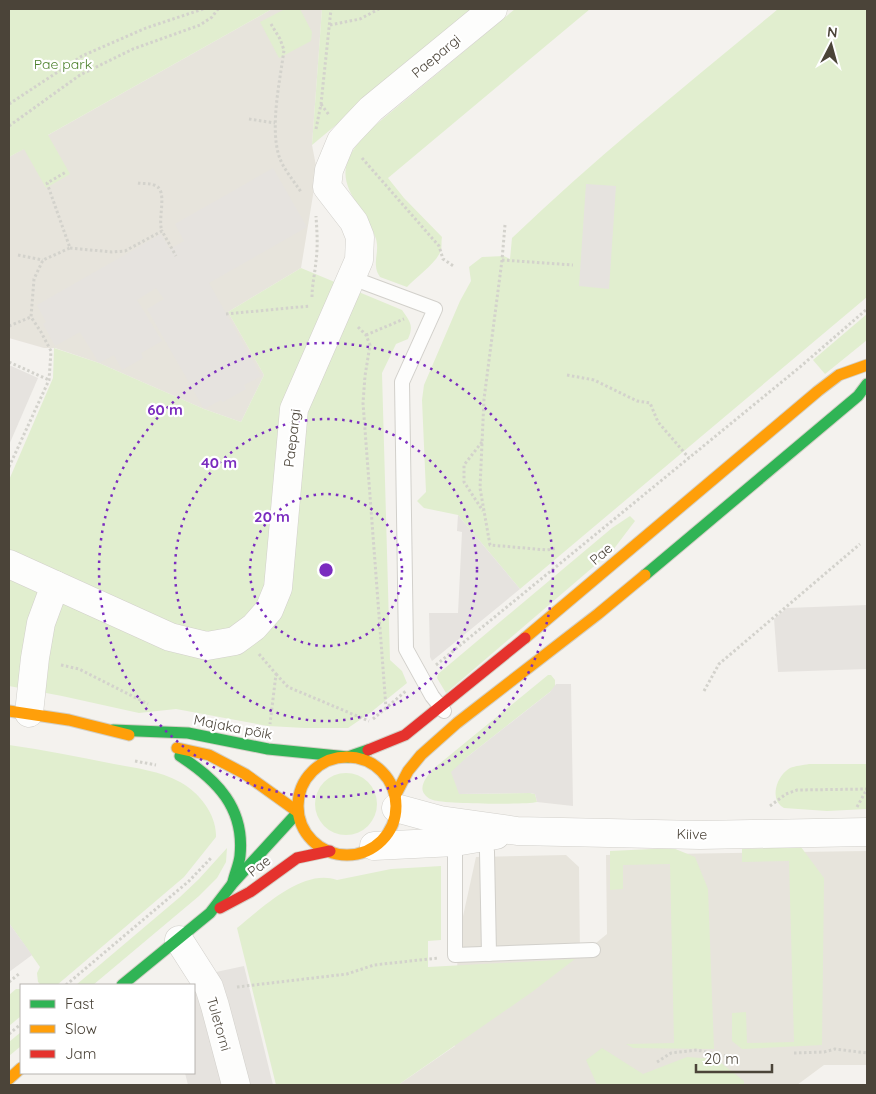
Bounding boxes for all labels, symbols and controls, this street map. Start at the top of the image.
north arrow [806,20,856,70]
text: N [826,23,838,42]
street label: Paepargi [408,30,464,82]
park label: Pae park [34,55,92,73]
text: 60 m [147,400,183,419]
street label: Paepargi [279,408,305,468]
text: 40 m [201,453,237,472]
text: 20 m [254,507,290,526]
street label: Pae [586,539,616,569]
centre of rings [317,561,335,579]
street label: Majaka põik [192,711,274,743]
street label: Kiive [676,825,708,843]
street label: Pae [244,851,274,881]
legend [20,984,195,1074]
text: Fast [65,994,94,1013]
street label: Tuletorni [203,995,235,1053]
text: Slow [65,1019,97,1038]
scale bar [696,1042,772,1074]
text: Jam [65,1044,96,1063]
text: 20 m [704,1049,739,1068]

